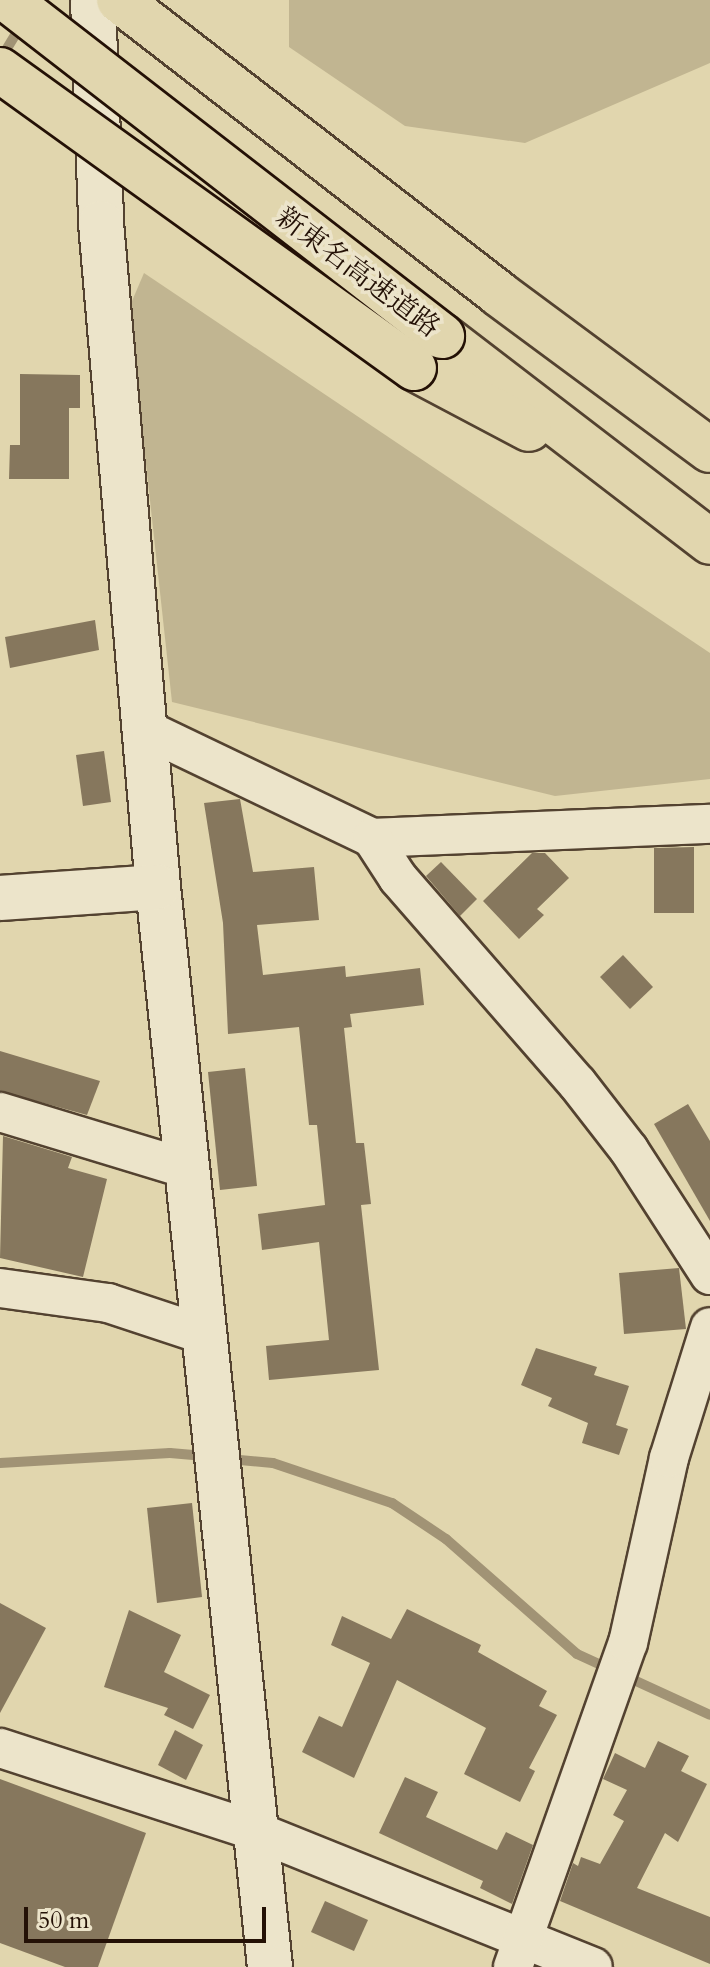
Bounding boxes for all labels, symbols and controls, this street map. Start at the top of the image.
street label: 新東名高速道路 [270,200,446,344]
scale bar [28,1891,270,1941]
text: 50 m [38,1904,89,1937]

